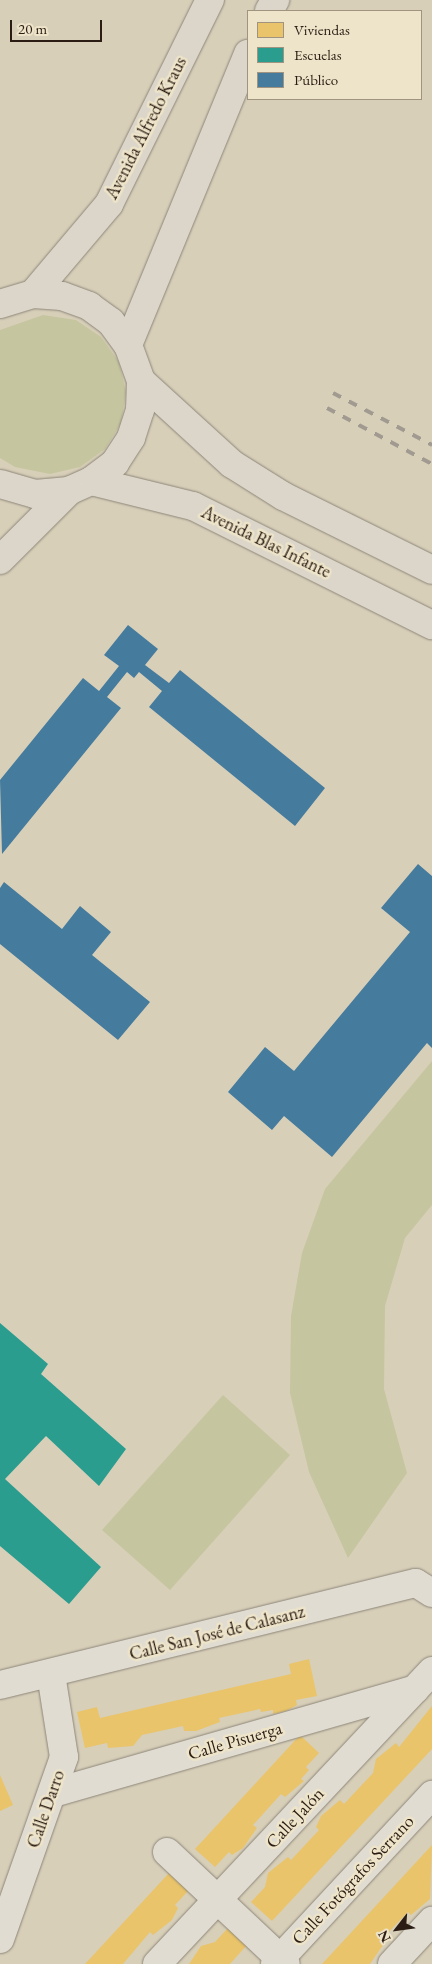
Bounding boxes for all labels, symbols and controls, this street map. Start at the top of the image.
scale bar [12,10,105,42]
legend [247,10,422,100]
text: 20 m [18,19,47,38]
text: Viviendas [294,20,350,39]
text: Escuelas [294,45,342,64]
street label: Avenida Alfredo Kraus [101,53,191,203]
text: Público [294,70,338,89]
street label: Avenida Blas Infante [198,501,334,583]
street label: Calle San José de Calasanz [127,1601,307,1665]
street label: Calle Pisuerga [185,1717,285,1765]
street label: Calle Darro [23,1767,69,1851]
street label: Calle Jalón [261,1783,329,1853]
street label: Calle Fotógrafos Serrano [287,1811,419,1949]
north arrow [372,1904,422,1954]
text: N [373,1927,395,1946]

